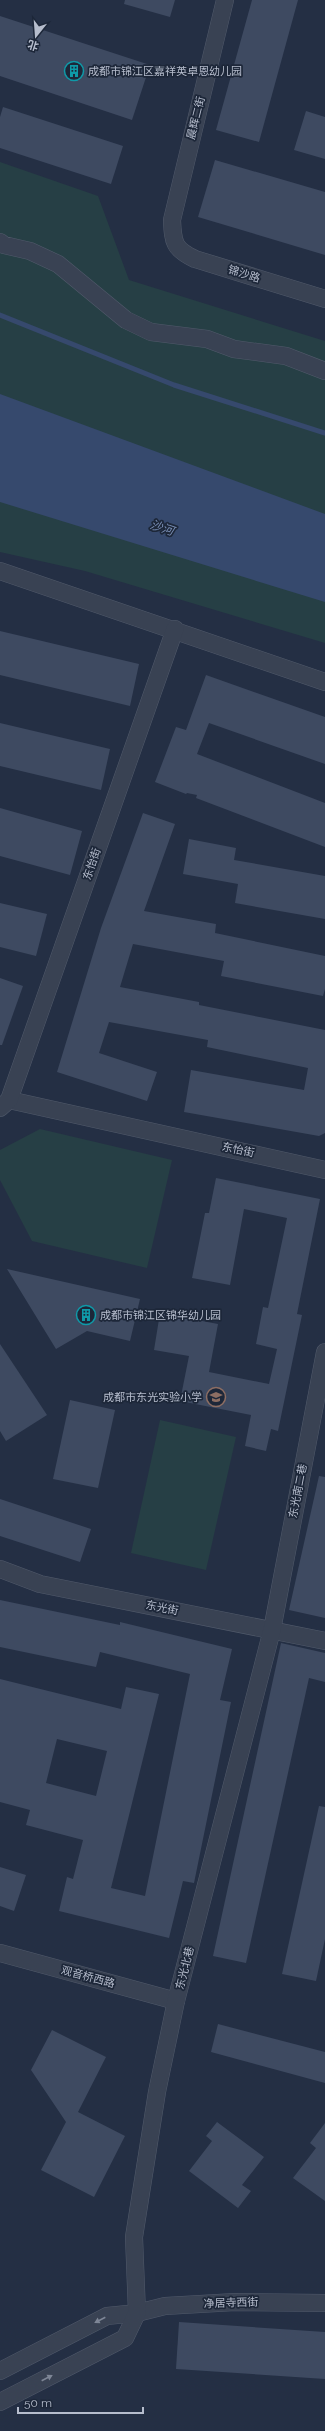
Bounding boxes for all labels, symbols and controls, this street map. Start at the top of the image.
north arrow [16,16,56,56]
text: 北 [26,37,40,53]
building icon: 成都市锦江区嘉祥英卓恩幼儿园 [63,60,85,82]
place label: 成都市锦江区嘉祥英卓恩幼儿园 [88,65,242,78]
street label: 晨辉二街 [184,95,208,141]
street label: 锦沙路 [226,263,262,285]
water label: 沙河 [148,518,177,539]
street label: 东怡街 [80,846,104,882]
street label: 东怡街 [221,1140,255,1160]
building icon: 成都市锦江区锦华幼儿园 [75,1304,97,1326]
place label: 成都市锦江区锦华幼儿园 [100,1309,221,1322]
school or university icon: 成都市东光实验小学 [205,1386,227,1408]
place label: 成都市东光实验小学 [103,1391,202,1404]
street label: 东光南二巷 [286,1463,310,1519]
street label: 东光街 [145,1598,179,1618]
street label: 东光北巷 [173,1945,197,1991]
street label: 观音桥西路 [60,1964,116,1990]
street label: 净居寺西街 [203,2296,259,2310]
one-way arrow [94,2317,105,2323]
one-way arrow [41,2375,53,2381]
scale bar [18,2389,143,2415]
text: 50 m [24,2396,52,2410]

